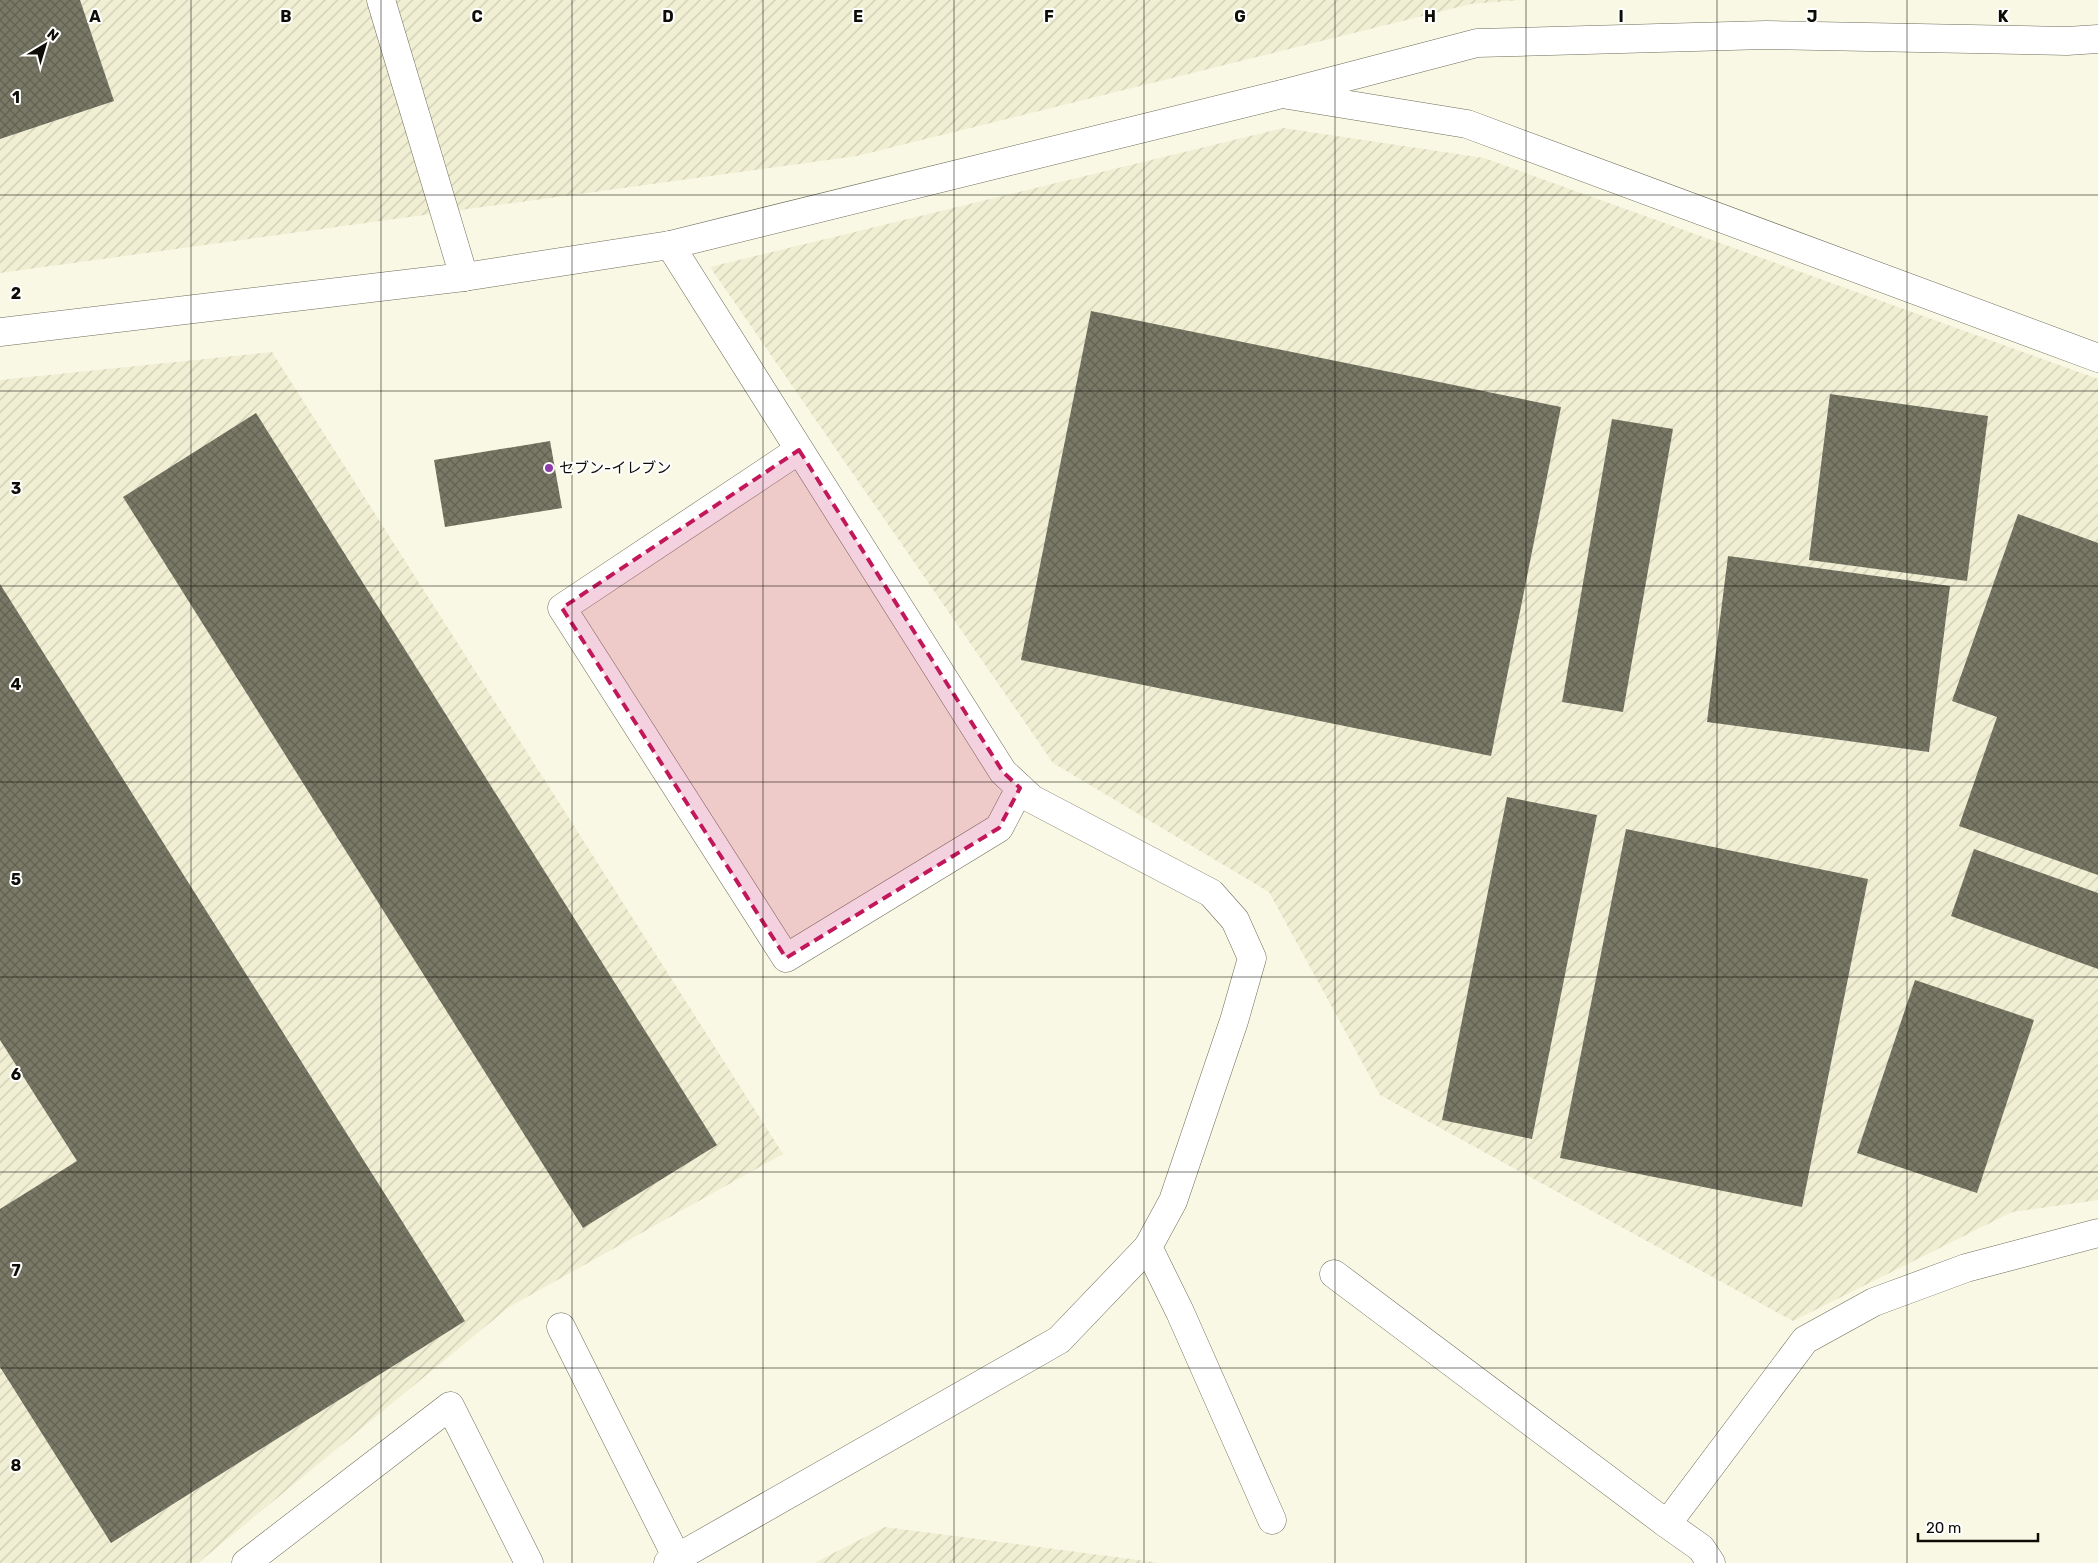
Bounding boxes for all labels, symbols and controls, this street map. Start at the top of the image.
text: A [89,7,101,26]
text: B [280,7,292,26]
text: C [471,7,483,26]
text: D [662,7,674,26]
text: E [853,7,863,26]
text: F [1044,7,1054,26]
text: G [1234,7,1246,26]
text: H [1424,7,1436,26]
text: I [1618,7,1624,26]
text: J [1807,7,1817,26]
text: K [1998,7,2009,26]
north arrow [20,20,70,70]
text: N [43,25,62,45]
text: 1 [12,88,20,107]
text: 2 [11,284,21,303]
place label: セブン-イレブン [559,459,671,477]
marker: セブン-イレブン [543,462,555,474]
text: 3 [11,479,21,498]
text: 4 [11,675,22,694]
text: 5 [11,870,21,889]
text: 6 [11,1065,21,1084]
text: 7 [11,1261,21,1280]
text: 8 [11,1456,22,1475]
scale bar [1918,1510,2038,1542]
text: 20 m [1926,1519,1961,1537]

